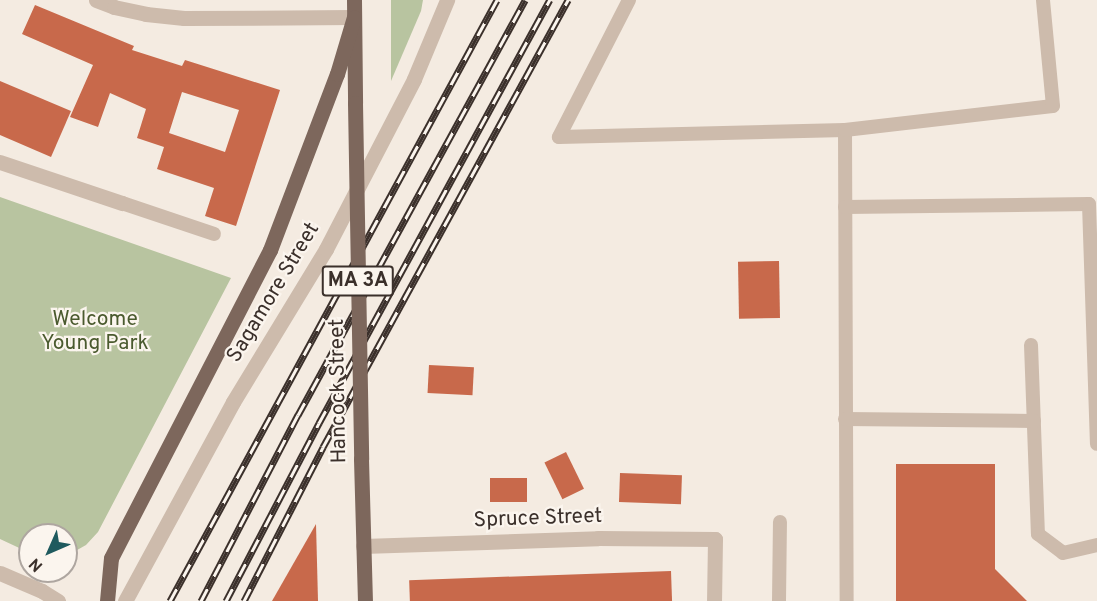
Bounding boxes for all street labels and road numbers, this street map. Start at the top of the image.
street label: Sagamore Street [222,219,326,367]
road number: MA 3A [320,264,395,298]
street label: Hancock Street [325,318,353,464]
street label: Spruce Street [473,504,603,534]

